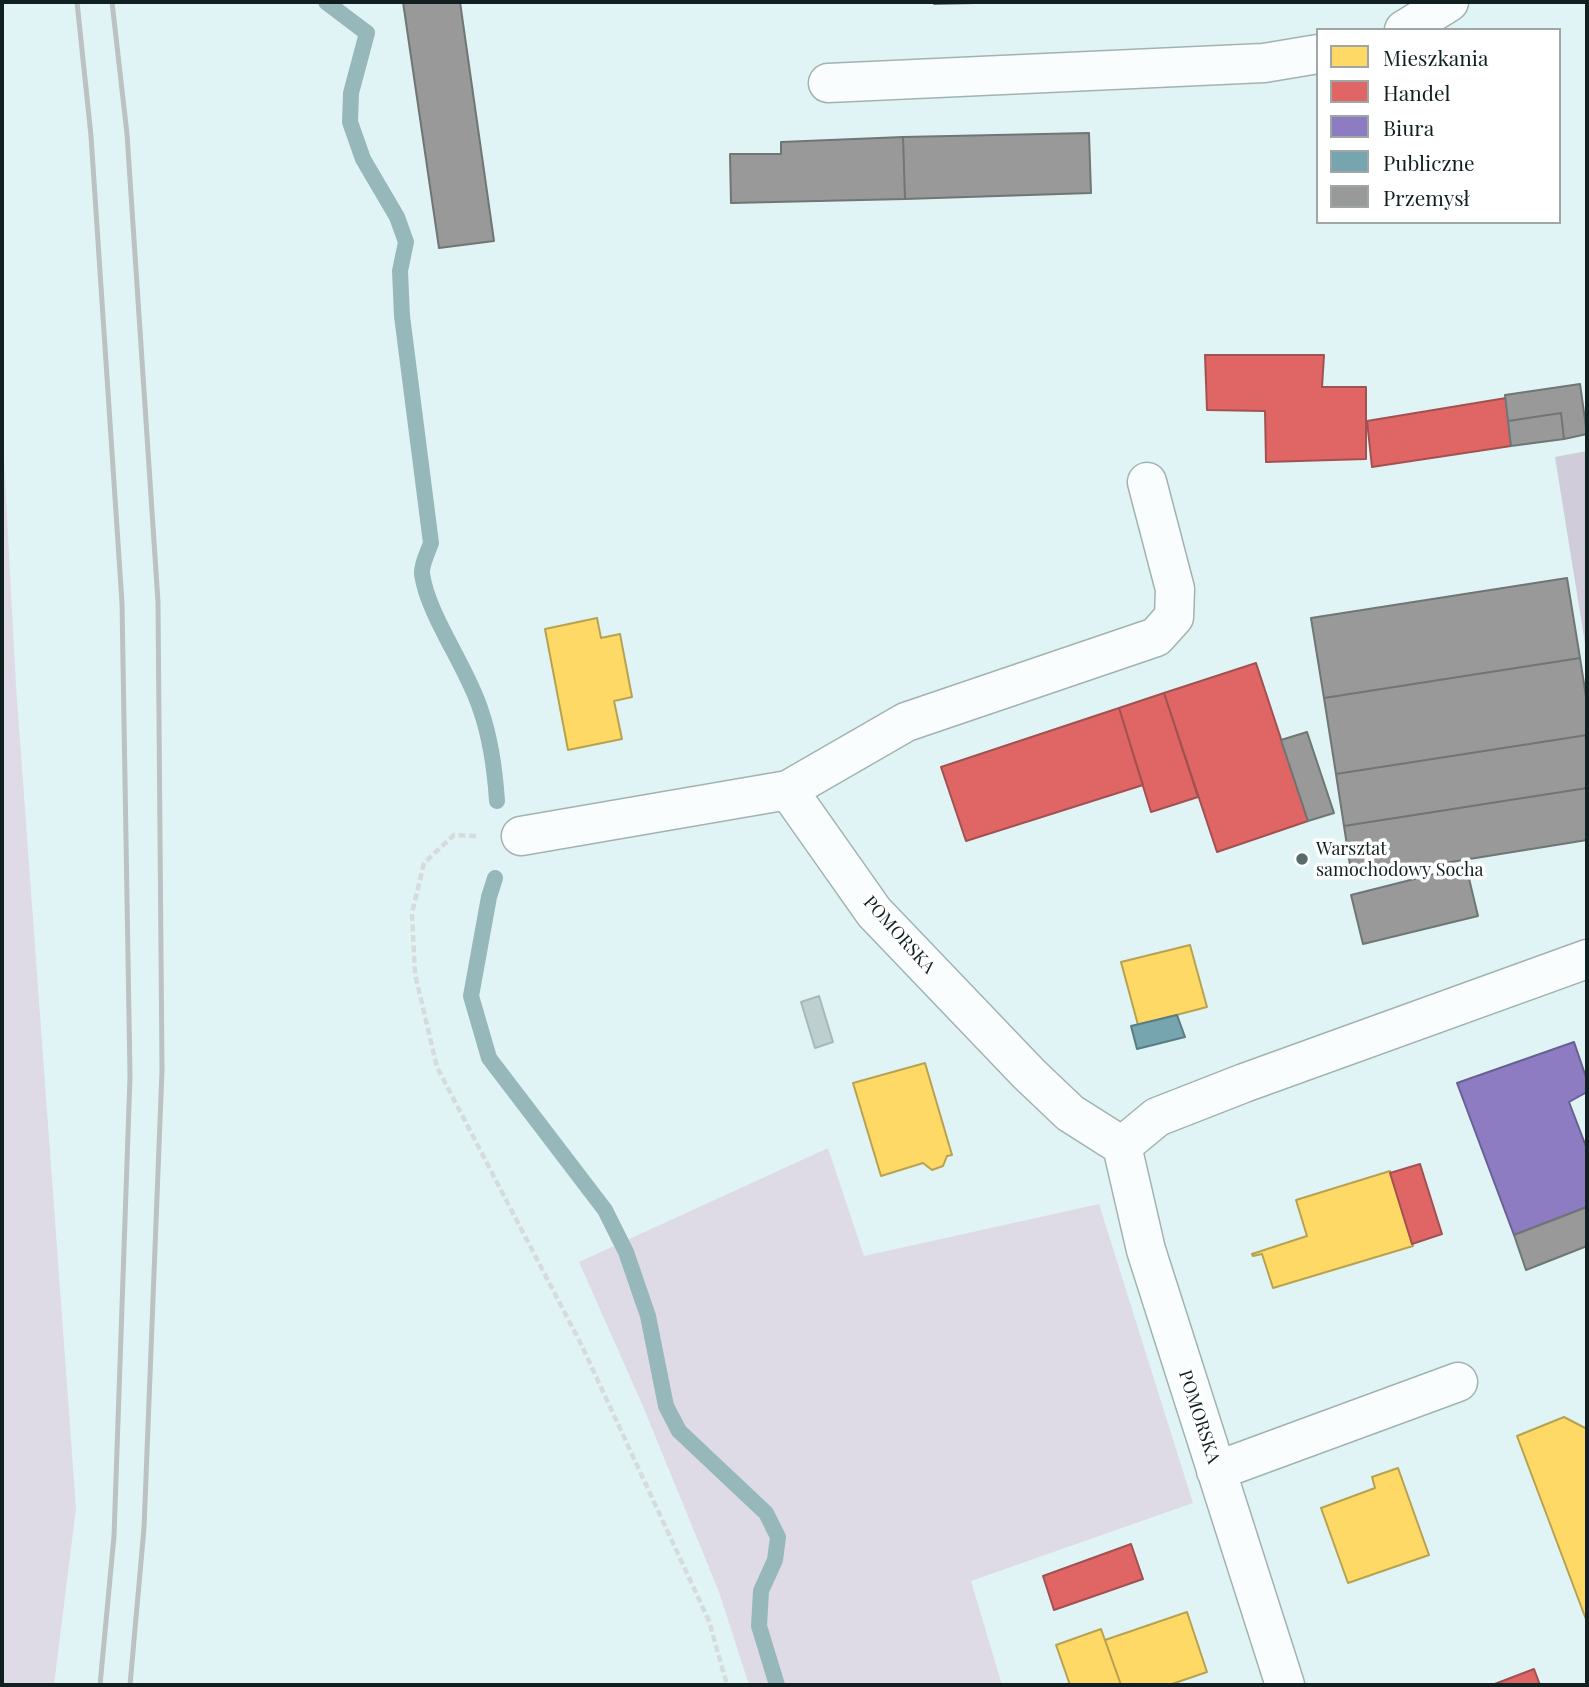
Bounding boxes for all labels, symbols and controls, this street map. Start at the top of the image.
legend [1316,28,1561,224]
text: Mieszkania [1383,43,1488,71]
text: Handel [1383,78,1451,106]
text: Biura [1383,113,1434,141]
text: Publiczne [1383,148,1475,176]
text: Przemysł [1383,183,1470,211]
place label: Warsztat samochodowy Socha [1316,838,1484,880]
marker: Warsztat samochodowy Socha [1294,851,1310,867]
street label: POMORSKA [859,892,939,978]
street label: POMORSKA [1174,1368,1224,1466]

